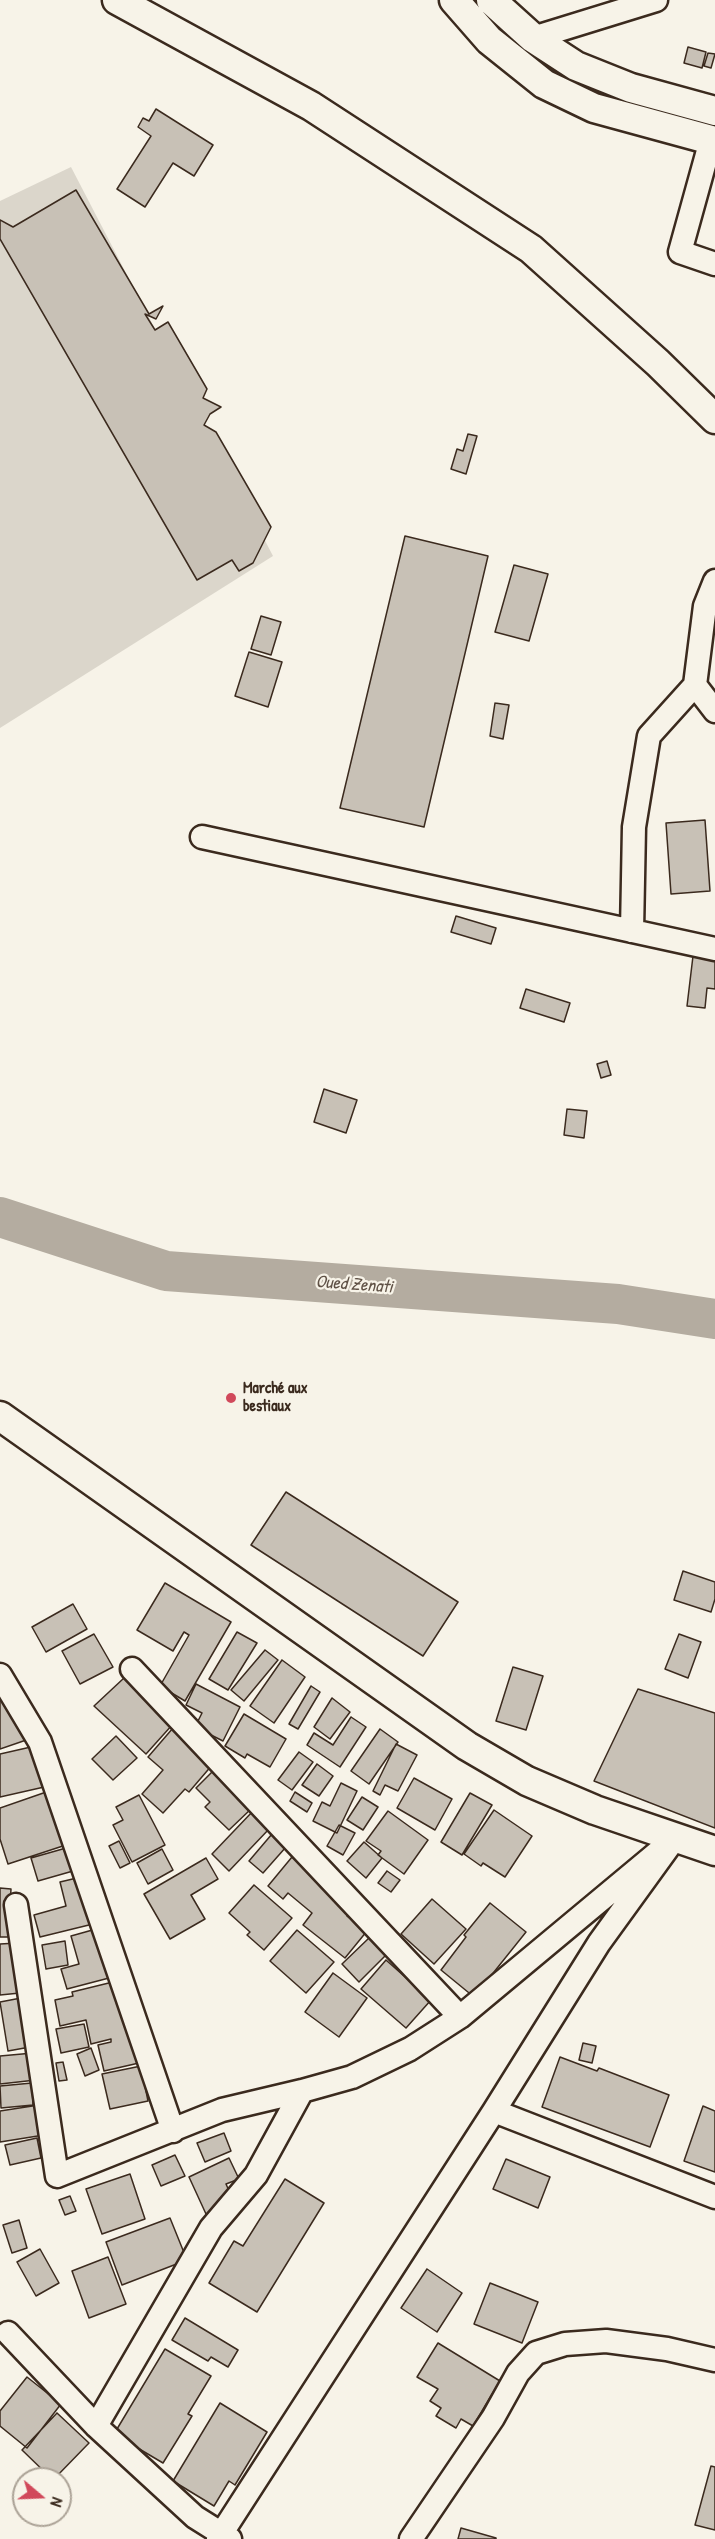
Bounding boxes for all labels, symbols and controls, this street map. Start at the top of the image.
water label: Oued Zenati [315,1272,393,1298]
place label: Marché aux bestiaux [243,1379,308,1417]
marker: Marché aux bestiaux [224,1391,238,1405]
north arrow [12,2467,72,2527]
text: N [45,2495,69,2510]

